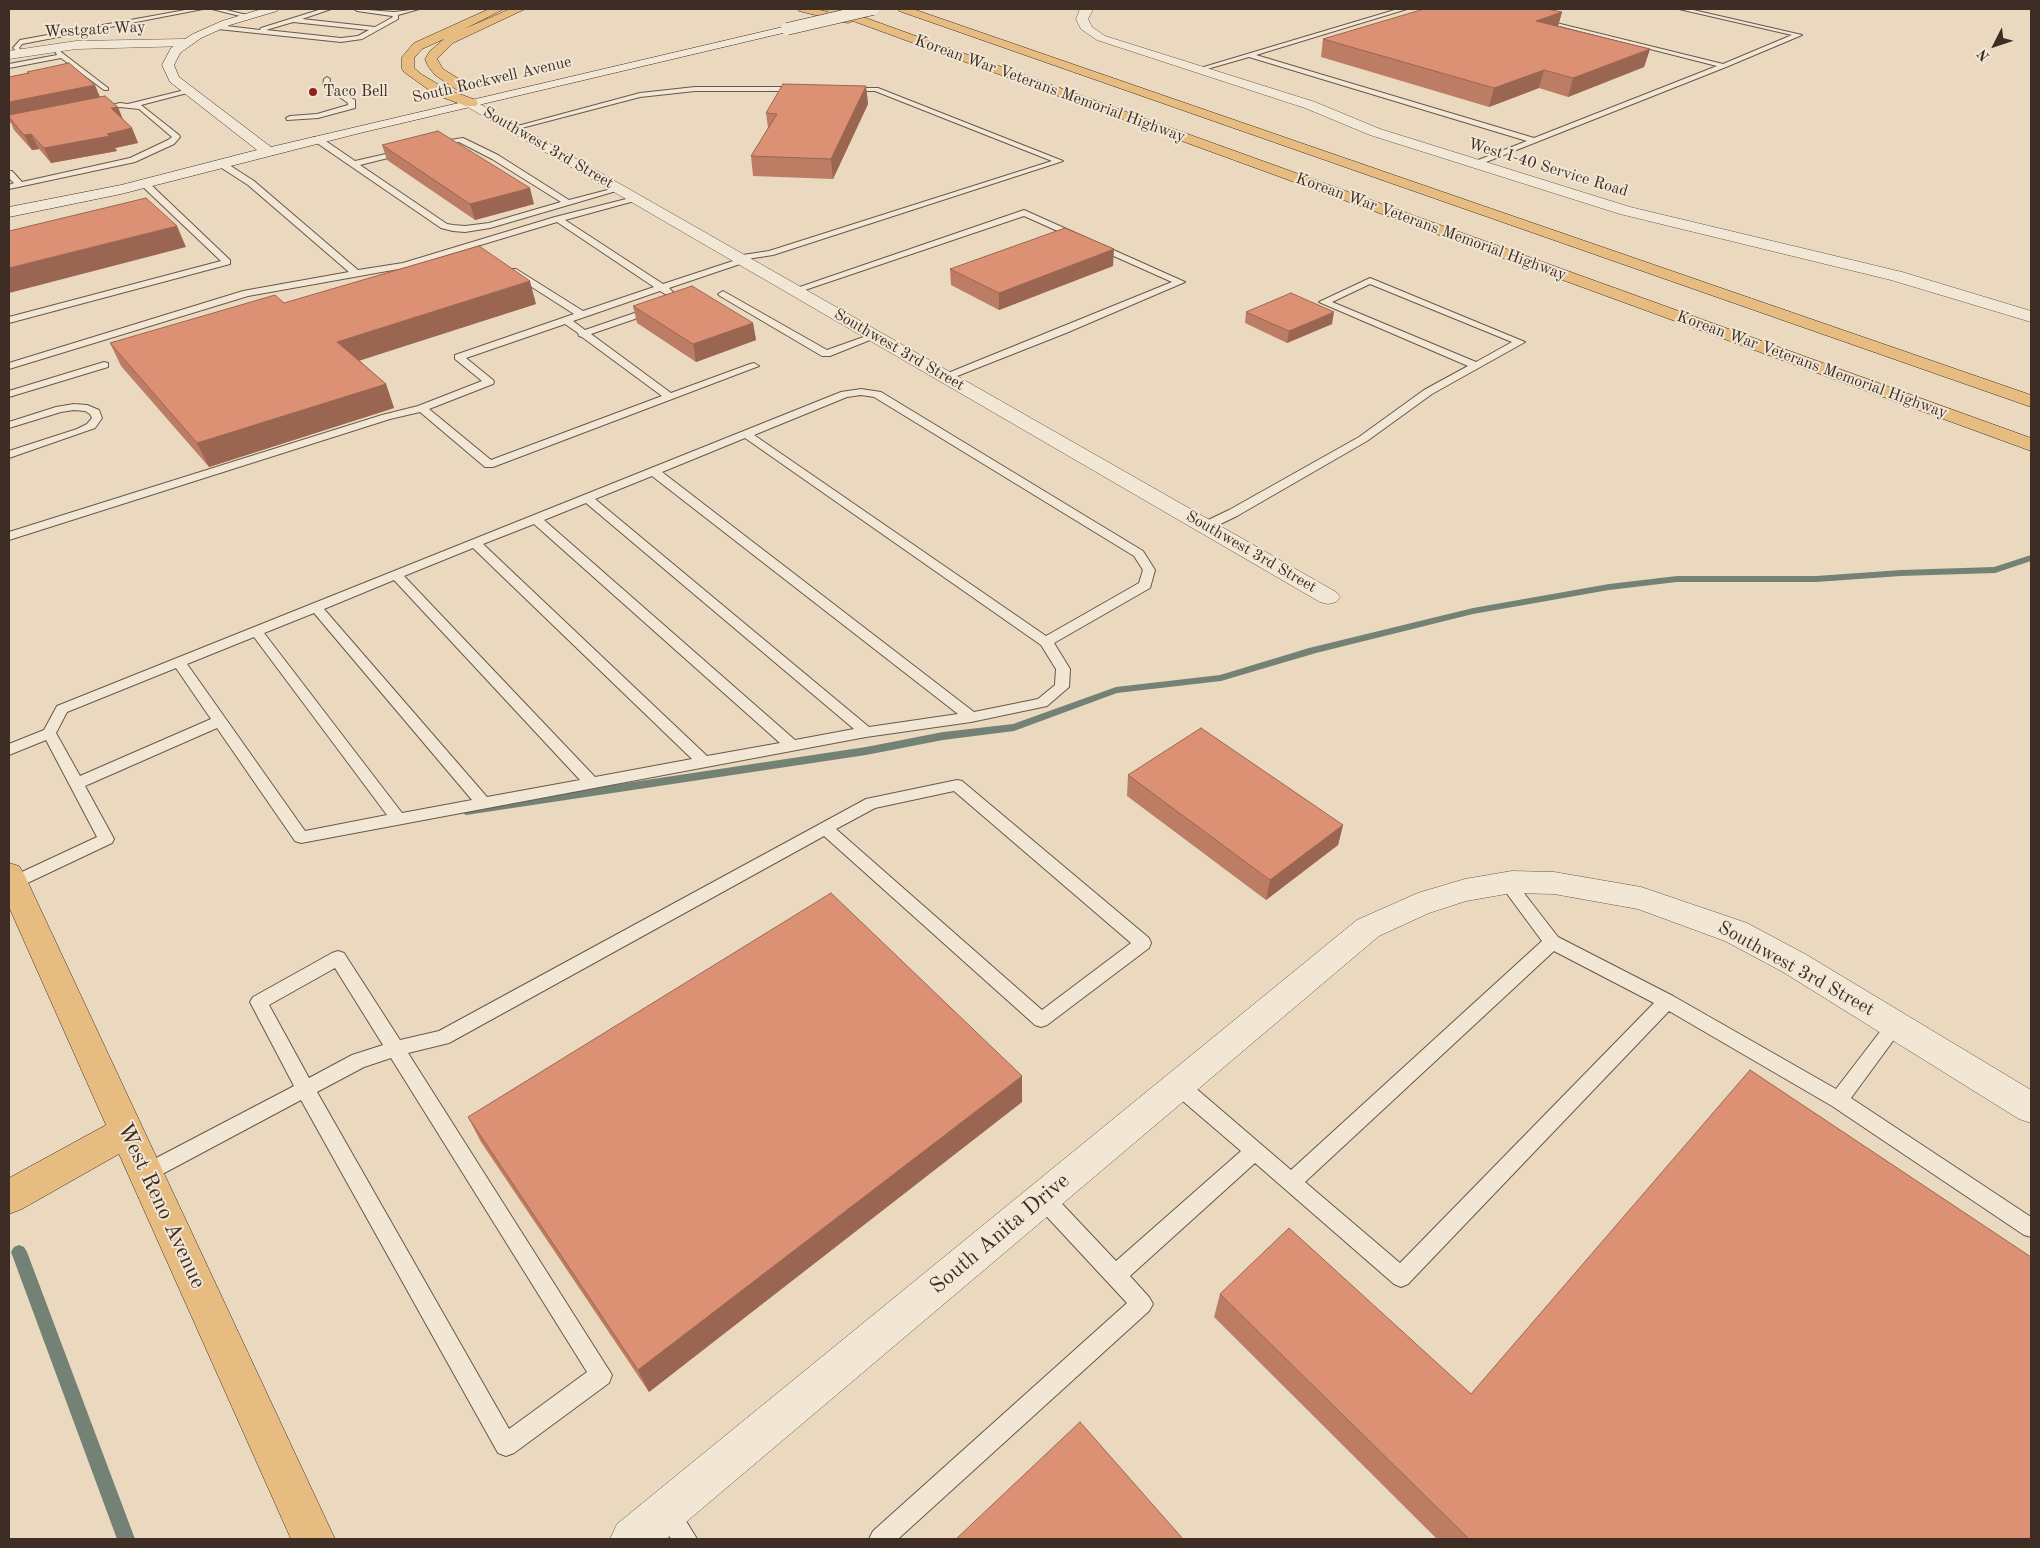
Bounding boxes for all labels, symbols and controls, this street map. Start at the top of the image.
street label: Westgate Way [44,18,146,42]
north arrow [1970,20,2020,70]
street label: Korean War Veterans Memorial Highway [912,31,1188,147]
text: N [1975,46,1992,63]
street label: South Rockwell Avenue [411,52,573,108]
place label: Taco Bell [323,82,388,102]
marker: Taco Bell [307,86,319,98]
street label: Southwest 3rd Street [479,103,617,193]
street label: West I-40 Service Road [1466,135,1630,201]
street label: Korean War Veterans Memorial Highway [1293,169,1569,285]
street label: Southwest 3rd Street [830,305,968,395]
street label: Korean War Veterans Memorial Highway [1674,307,1950,423]
street label: Southwest 3rd Street [1182,507,1320,597]
street label: Southwest 3rd Street [1714,916,1878,1022]
street label: West Reno Avenue [111,1119,211,1293]
street label: South Anita Drive [925,1168,1075,1300]

